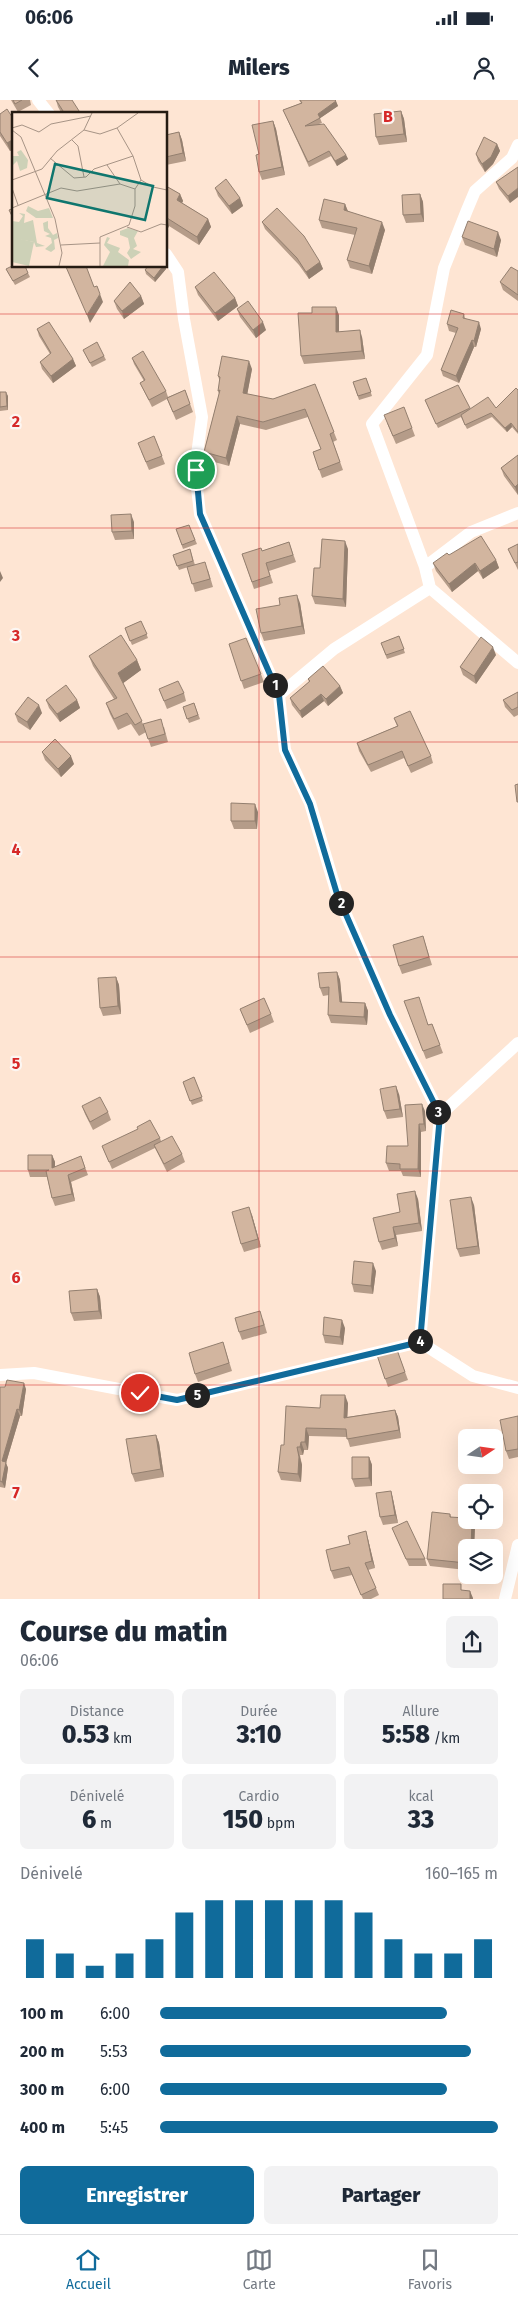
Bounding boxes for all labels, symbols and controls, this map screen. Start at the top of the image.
text: 06:06 [25,6,73,29]
icon: back [20,54,48,82]
text: Milers [228,54,290,81]
icon: person [470,54,498,82]
text: B [383,107,393,126]
inset map [12,112,168,268]
text: 2 [12,412,20,431]
pin [175,449,217,491]
icon: arrive [182,456,210,484]
text: 3 [11,626,20,645]
pin: 1 [262,672,288,698]
text: 1 [272,677,279,694]
text: 4 [11,840,21,859]
pin: 2 [328,890,354,916]
text: 2 [338,895,345,912]
text: 5 [12,1054,21,1073]
pin: 3 [426,1100,450,1124]
text: 3 [435,1104,442,1121]
text: 6 [11,1268,21,1287]
pin: 4 [408,1328,432,1354]
text: 4 [417,1333,424,1350]
pin [119,1372,161,1414]
icon: check [126,1379,154,1407]
pin: 5 [184,1382,210,1408]
text: 5 [194,1387,201,1404]
north arrow [458,1429,502,1474]
map controls [458,1429,503,1584]
text: 7 [12,1483,20,1502]
button: locate [458,1484,503,1529]
button: layers [458,1539,503,1584]
text: Course du matin [20,1615,228,1648]
button: share [446,1616,498,1668]
text: 06:06 [20,1651,59,1670]
text: Distance [70,1703,124,1720]
text: Durée [240,1703,278,1720]
text: Allure [403,1703,440,1720]
text: 0.53 [62,1720,109,1750]
text: 3:10 [236,1720,282,1750]
text: 5:58 [382,1720,430,1750]
text: km [109,1730,132,1747]
text: /km [430,1730,460,1747]
text: Dénivelé [70,1788,124,1805]
text: Cardio [239,1788,279,1805]
text: kcal [408,1788,434,1805]
text: 6 [82,1805,96,1835]
text: 150 [223,1805,263,1835]
text: 33 [408,1805,434,1835]
text: m [96,1815,112,1832]
text: bpm [263,1815,295,1832]
text: Dénivelé [20,1864,83,1883]
text: 160–165 m [425,1864,498,1883]
text: 100 m [20,2004,63,2023]
text: 6:00 [100,2004,130,2023]
text: 200 m [20,2042,64,2061]
text: 5:53 [100,2042,128,2061]
text: 300 m [20,2080,64,2099]
text: 6:00 [100,2080,130,2099]
text: 400 m [20,2118,65,2137]
text: 5:45 [100,2118,128,2137]
button: Enregistrer [20,2166,254,2224]
button: Partager [264,2166,498,2224]
tab: Accueil [66,2246,111,2293]
tab: Carte [243,2246,276,2293]
tab: Favoris [408,2246,452,2293]

